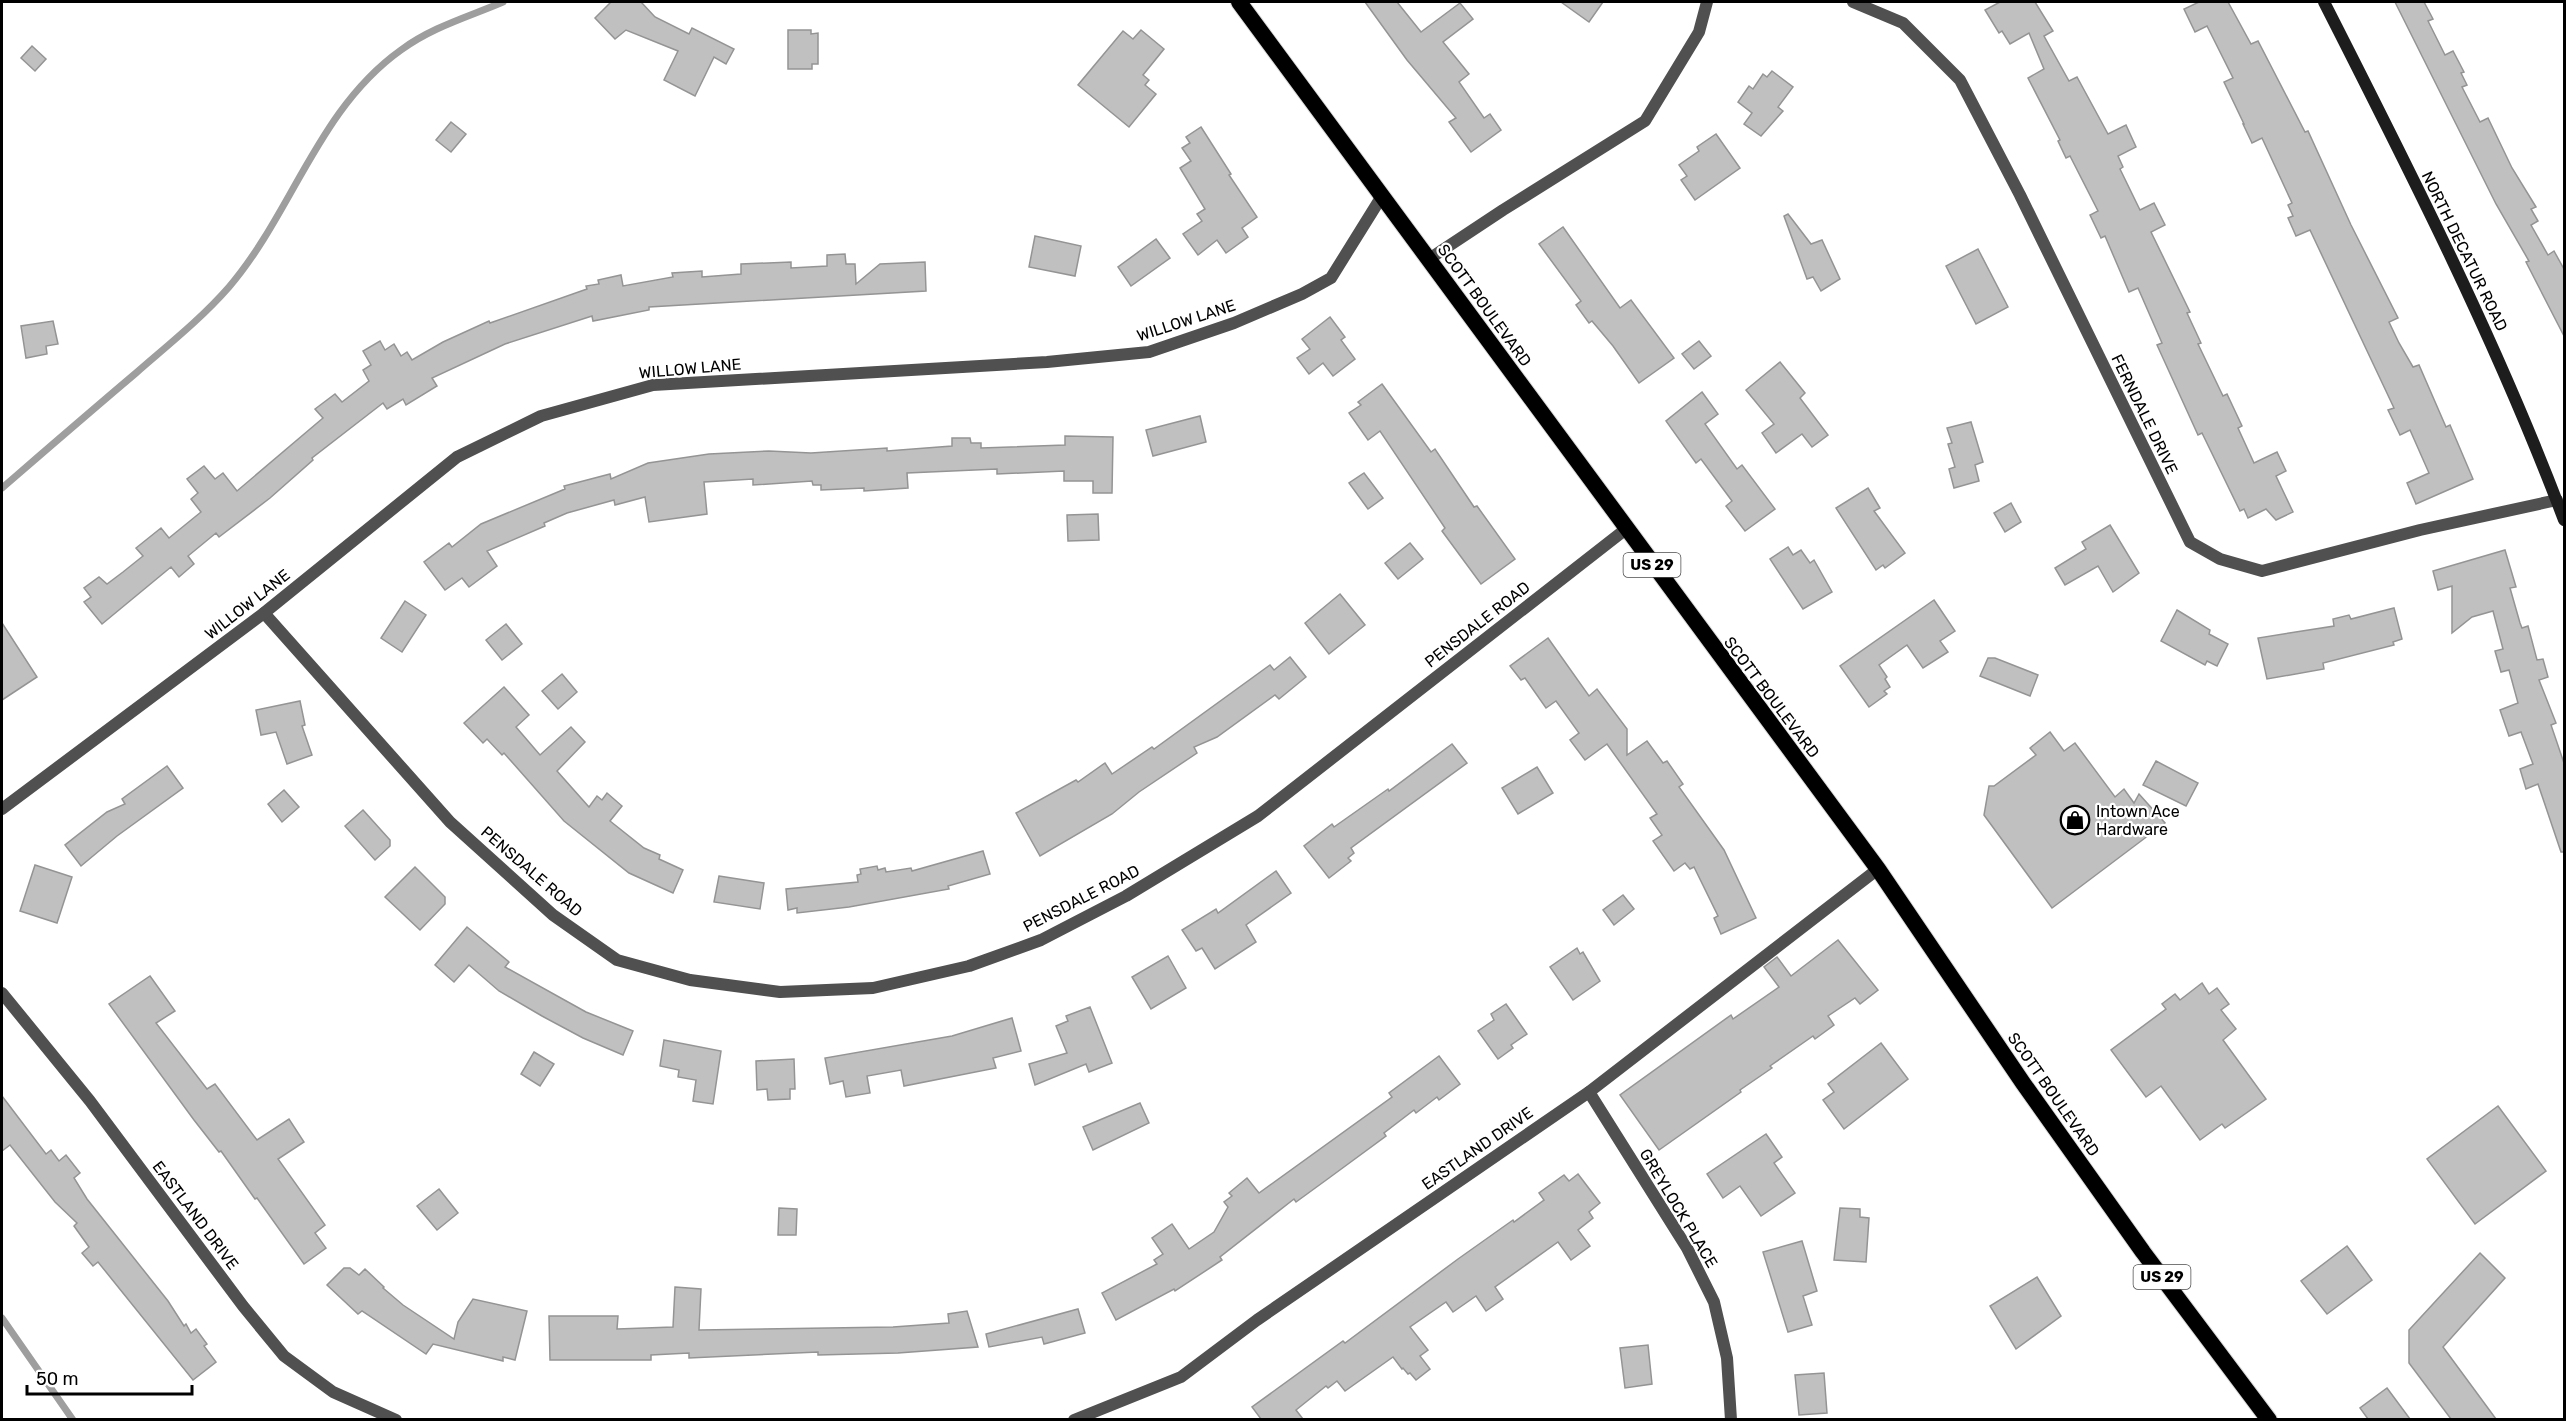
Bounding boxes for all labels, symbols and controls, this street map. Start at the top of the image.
street label: NORTH DECATUR ROAD [2418,168,2512,334]
street label: SCOTT BOULEVARD [1434,240,1535,370]
street label: WILLOW LANE [1134,296,1238,345]
street label: FERNDALE DRIVE [2107,351,2182,477]
street label: WILLOW LANE [638,355,742,382]
road number: US 29 [1624,553,1680,577]
street label: WILLOW LANE [201,565,294,644]
street label: PENSDALE ROAD [1421,577,1534,671]
street label: SCOTT BOULEVARD [1720,633,1823,762]
place label: Intown Ace Hardware [2096,802,2180,839]
shop icon: Intown Ace Hardware [2059,804,2091,836]
street label: PENSDALE ROAD [477,822,586,921]
street label: PENSDALE ROAD [1020,861,1143,936]
street label: SCOTT BOULEVARD [2004,1029,2103,1160]
street label: EASTLAND DRIVE [1418,1103,1536,1194]
street label: GREYLOCK PLACE [1636,1145,1722,1271]
street label: EASTLAND DRIVE [149,1157,243,1273]
road number: US 29 [2134,1265,2190,1289]
scale bar [27,1358,192,1396]
text: 50 m [36,1368,79,1390]

